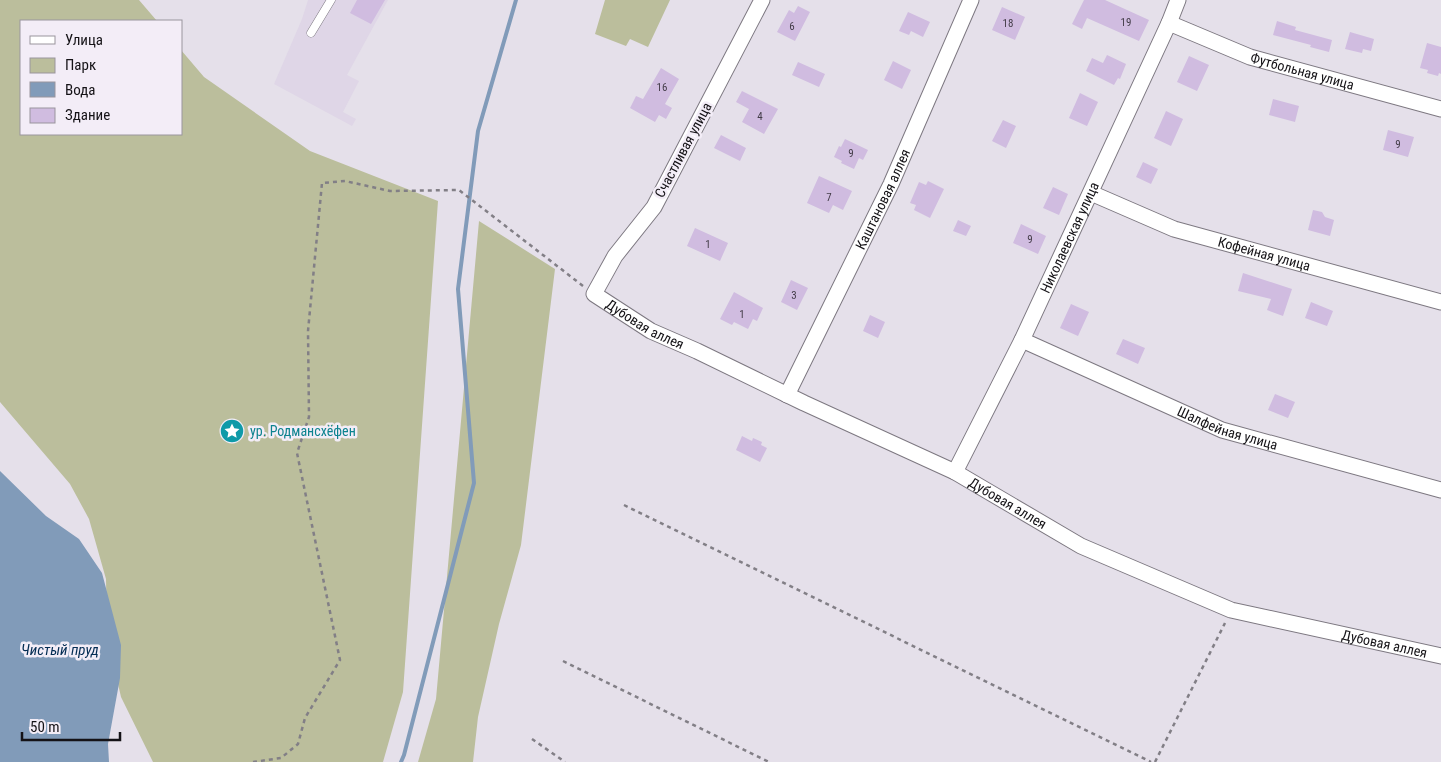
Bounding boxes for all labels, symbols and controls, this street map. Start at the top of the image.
house number: 19 [1121,16,1131,29]
house number: 18 [1003,17,1013,30]
legend [20,20,182,135]
house number: 6 [789,20,795,33]
text: Улица [65,31,103,49]
street label: Футбольная улица [1249,50,1356,93]
text: Парк [65,56,96,74]
text: Вода [65,81,95,99]
house number: 16 [657,81,667,94]
street label: Счастливая улица [651,100,715,200]
text: Здание [65,106,110,124]
house number: 4 [757,110,763,123]
house number: 9 [1395,138,1401,151]
house number: 9 [848,147,854,160]
street label: Каштановая аллея [852,147,913,252]
street label: Николаевская улица [1037,179,1102,296]
house number: 7 [826,191,832,204]
house number: 9 [1027,233,1033,246]
street label: Кофейная улица [1216,233,1312,274]
house number: 1 [705,238,711,251]
house number: 3 [791,289,797,302]
street label: Дубовая аллея [603,296,686,352]
house number: 1 [739,308,745,321]
street label: Шалфейная улица [1175,403,1280,453]
place icon: ур. Родмансхёфен [219,418,245,444]
place label: ур. Родмансхёфен [250,423,356,439]
street label: Дубовая аллея [966,474,1050,532]
street label: Дубовая аллея [1340,627,1429,661]
water label: Чистый пруд [21,641,99,659]
scale bar [22,710,120,742]
text: 50 m [30,718,60,736]

